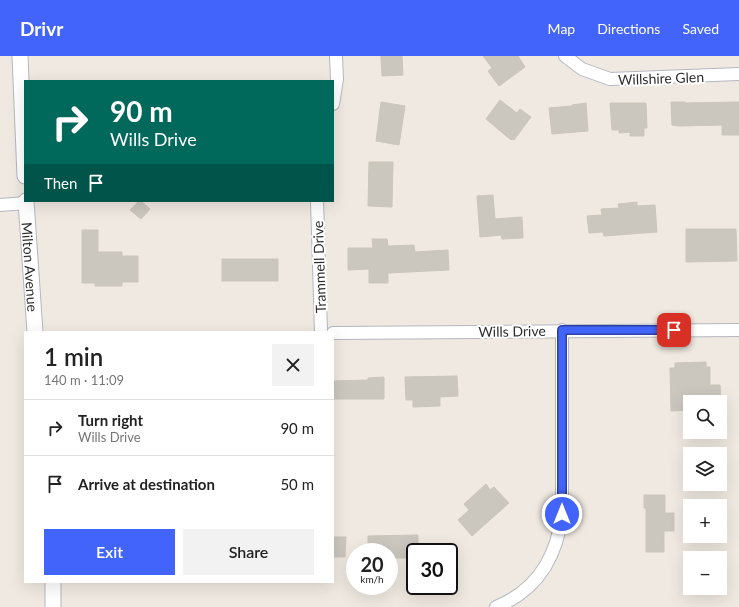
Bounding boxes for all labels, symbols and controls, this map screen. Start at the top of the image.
text: Drivr [20,17,63,40]
text: Map [548,20,575,37]
text: Directions [597,20,660,37]
text: Saved [682,20,719,37]
street label: Willshire Glen [618,68,704,88]
text: 90 m [110,94,173,128]
icon: right [44,96,96,148]
text: Wills Drive [110,128,197,150]
icon: arrive [85,172,107,194]
text: Then [44,174,77,192]
street label: Trammell Drive [309,220,329,314]
street label: Milton Avenue [19,221,42,312]
pin [657,313,691,347]
icon: arrive [663,319,685,341]
street label: Wills Drive [478,322,546,340]
text: 1 min [44,342,103,371]
button: close [272,344,314,386]
text: 140 m · 11:09 [44,372,124,388]
map controls [683,395,727,595]
button: search [683,395,727,439]
text: Turn right [78,411,143,429]
icon: right [44,417,66,439]
text: 90 m [280,419,314,437]
text: Wills Drive [78,429,141,445]
button: layers [683,447,727,491]
icon: arrive [44,473,66,495]
text: Arrive at destination [78,475,215,493]
text: 50 m [280,475,314,493]
position arrow [541,493,583,535]
button: + [683,499,727,543]
button: Exit [44,529,175,575]
button: Share [183,529,314,575]
speed limit sign: 30 [406,543,458,595]
button: − [683,551,727,595]
text: 20 [360,552,384,576]
text: km/h [360,573,384,585]

